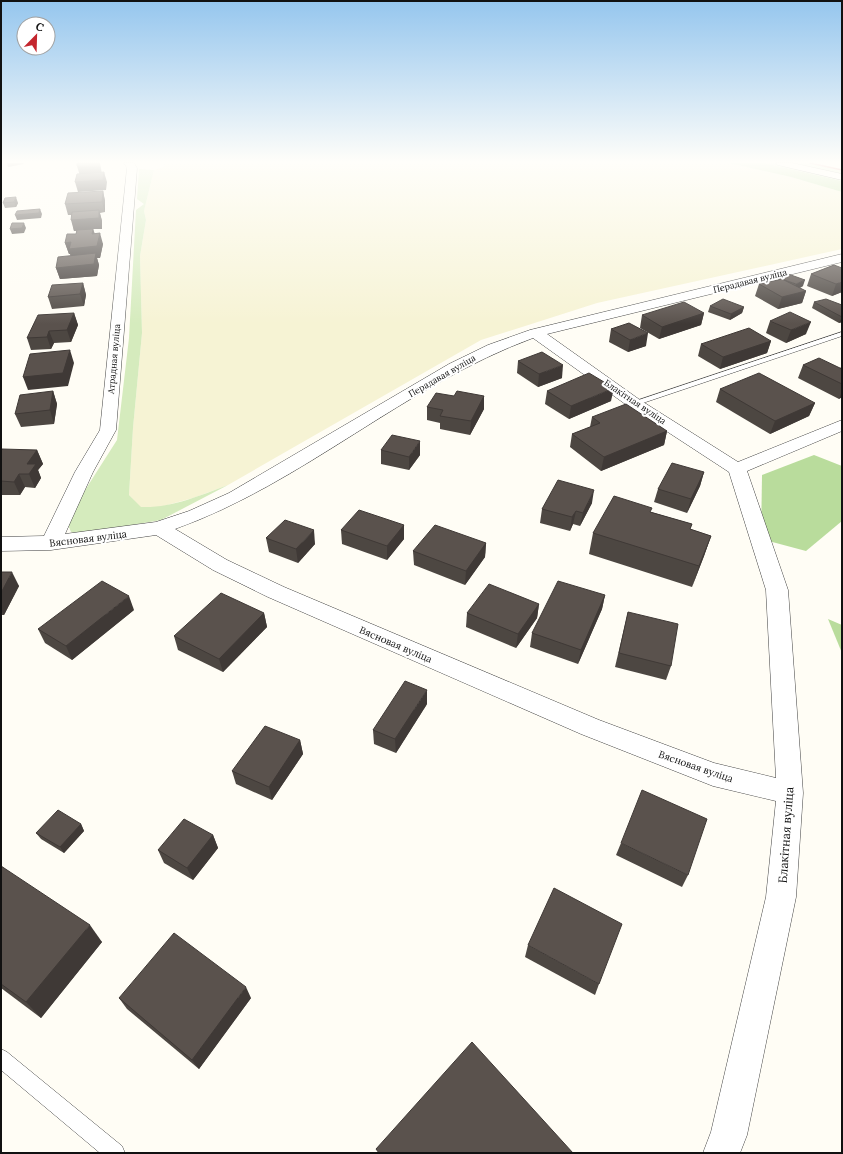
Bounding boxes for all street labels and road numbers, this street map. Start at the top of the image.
street label: Перадавая вуліца [712,266,788,295]
street label: Атрадная вуліца [105,323,122,395]
street label: Перадавая вуліца [406,352,478,399]
street label: Блакітная вуліца [602,377,669,427]
street label: Вясновая вуліца [49,527,128,550]
street label: Вясновая вуліца [357,623,434,666]
street label: Вясновая вуліца [657,748,735,785]
street label: Блакітная вуліца [775,786,796,884]

